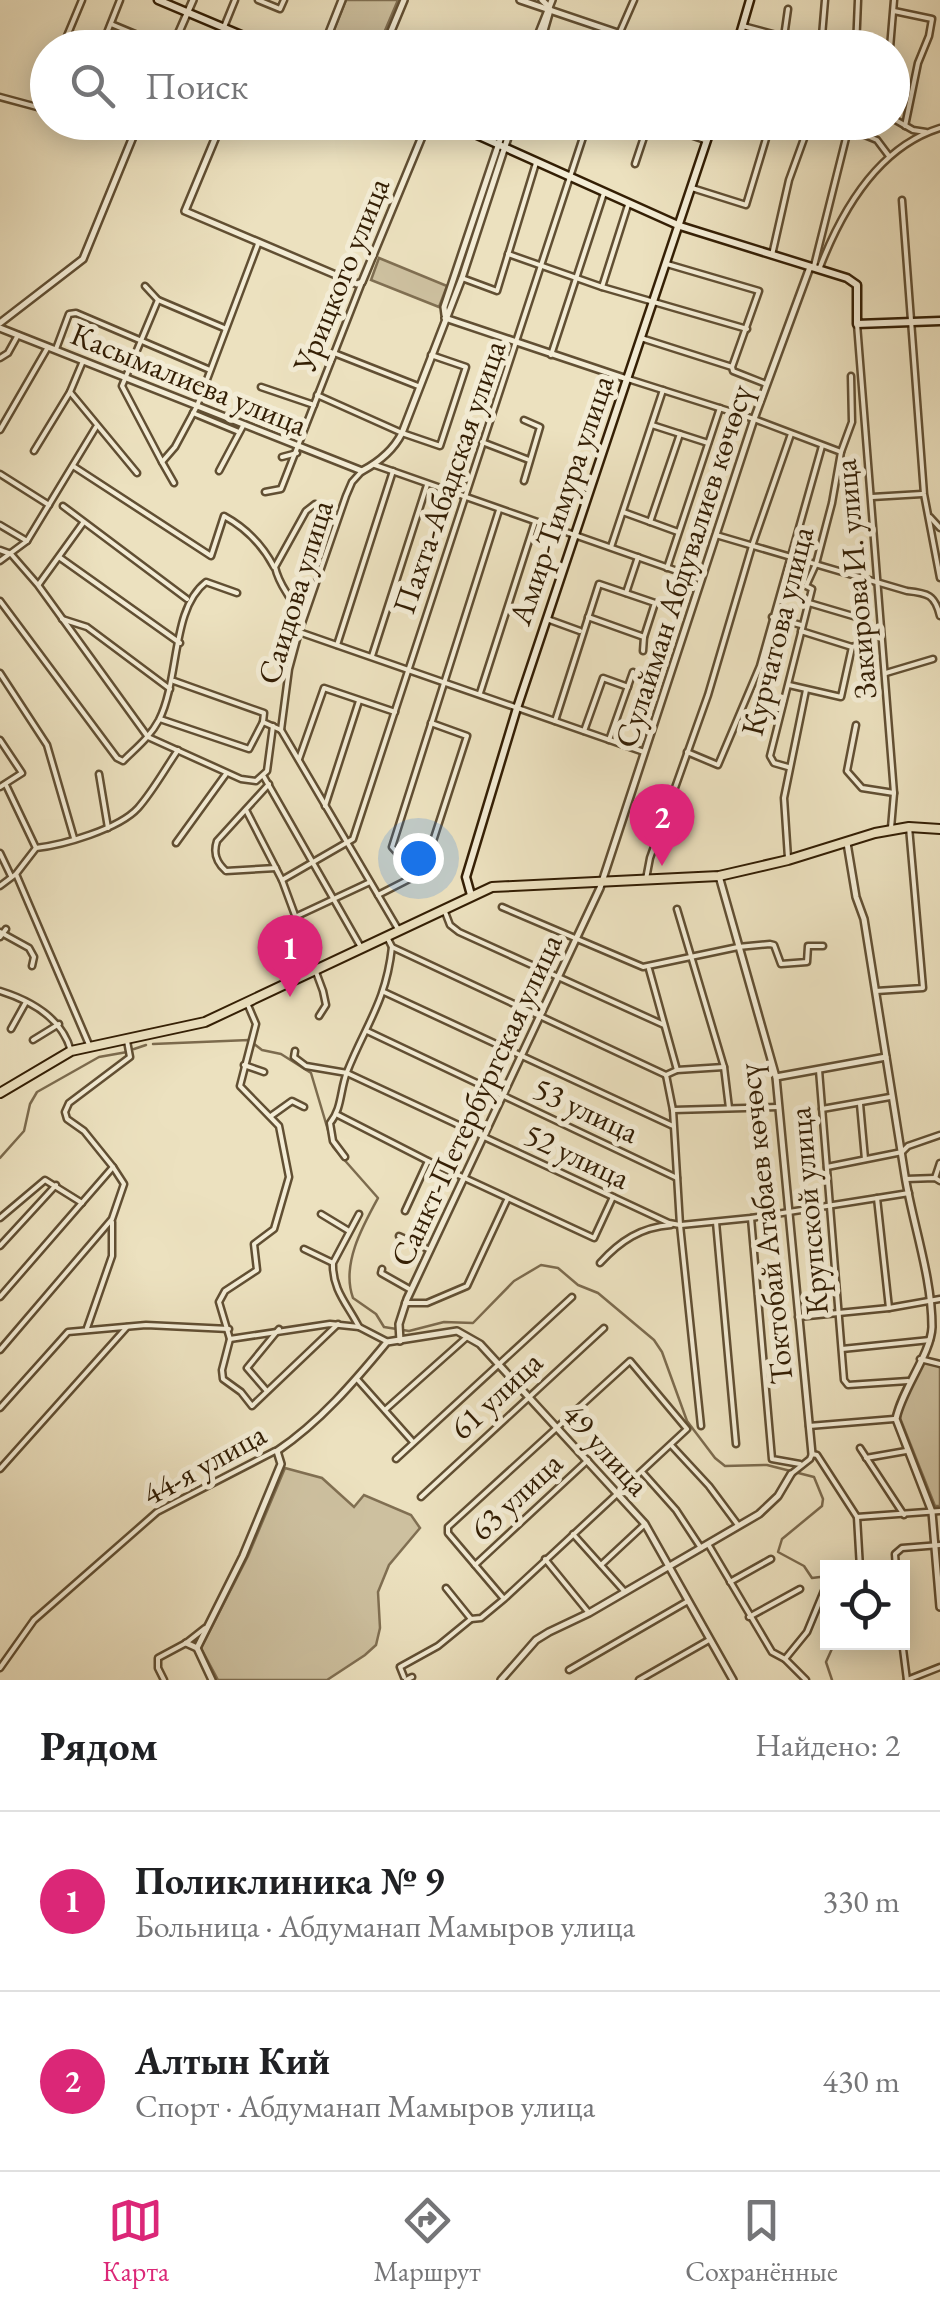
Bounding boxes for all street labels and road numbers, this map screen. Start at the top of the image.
street label: Урицкого улица [283,171,399,379]
street label: Касымалиева улица [65,313,313,446]
street label: Пахта-Абадская улица [383,335,516,619]
street label: Амир-Тимура улица [498,369,623,631]
street label: Сулайман Абдувалиев көчөсү [604,378,762,753]
street label: Закирова И. улица [824,457,886,701]
street label: Саидова улица [247,495,343,689]
street label: Курчатова улица [731,522,823,740]
street label: Санкт-Петербургская улица [380,927,572,1273]
street label: Токтобай Атабаев көчөсү [727,1061,803,1386]
street label: 53 улица [526,1067,646,1153]
street label: Крупской улица [778,1105,838,1317]
street label: 52 улица [517,1113,637,1199]
street label: 61 улица [441,1341,551,1448]
street label: 49 улица [553,1393,659,1505]
street label: 44-я улица [135,1413,273,1515]
street label: 63 улица [461,1442,571,1549]

